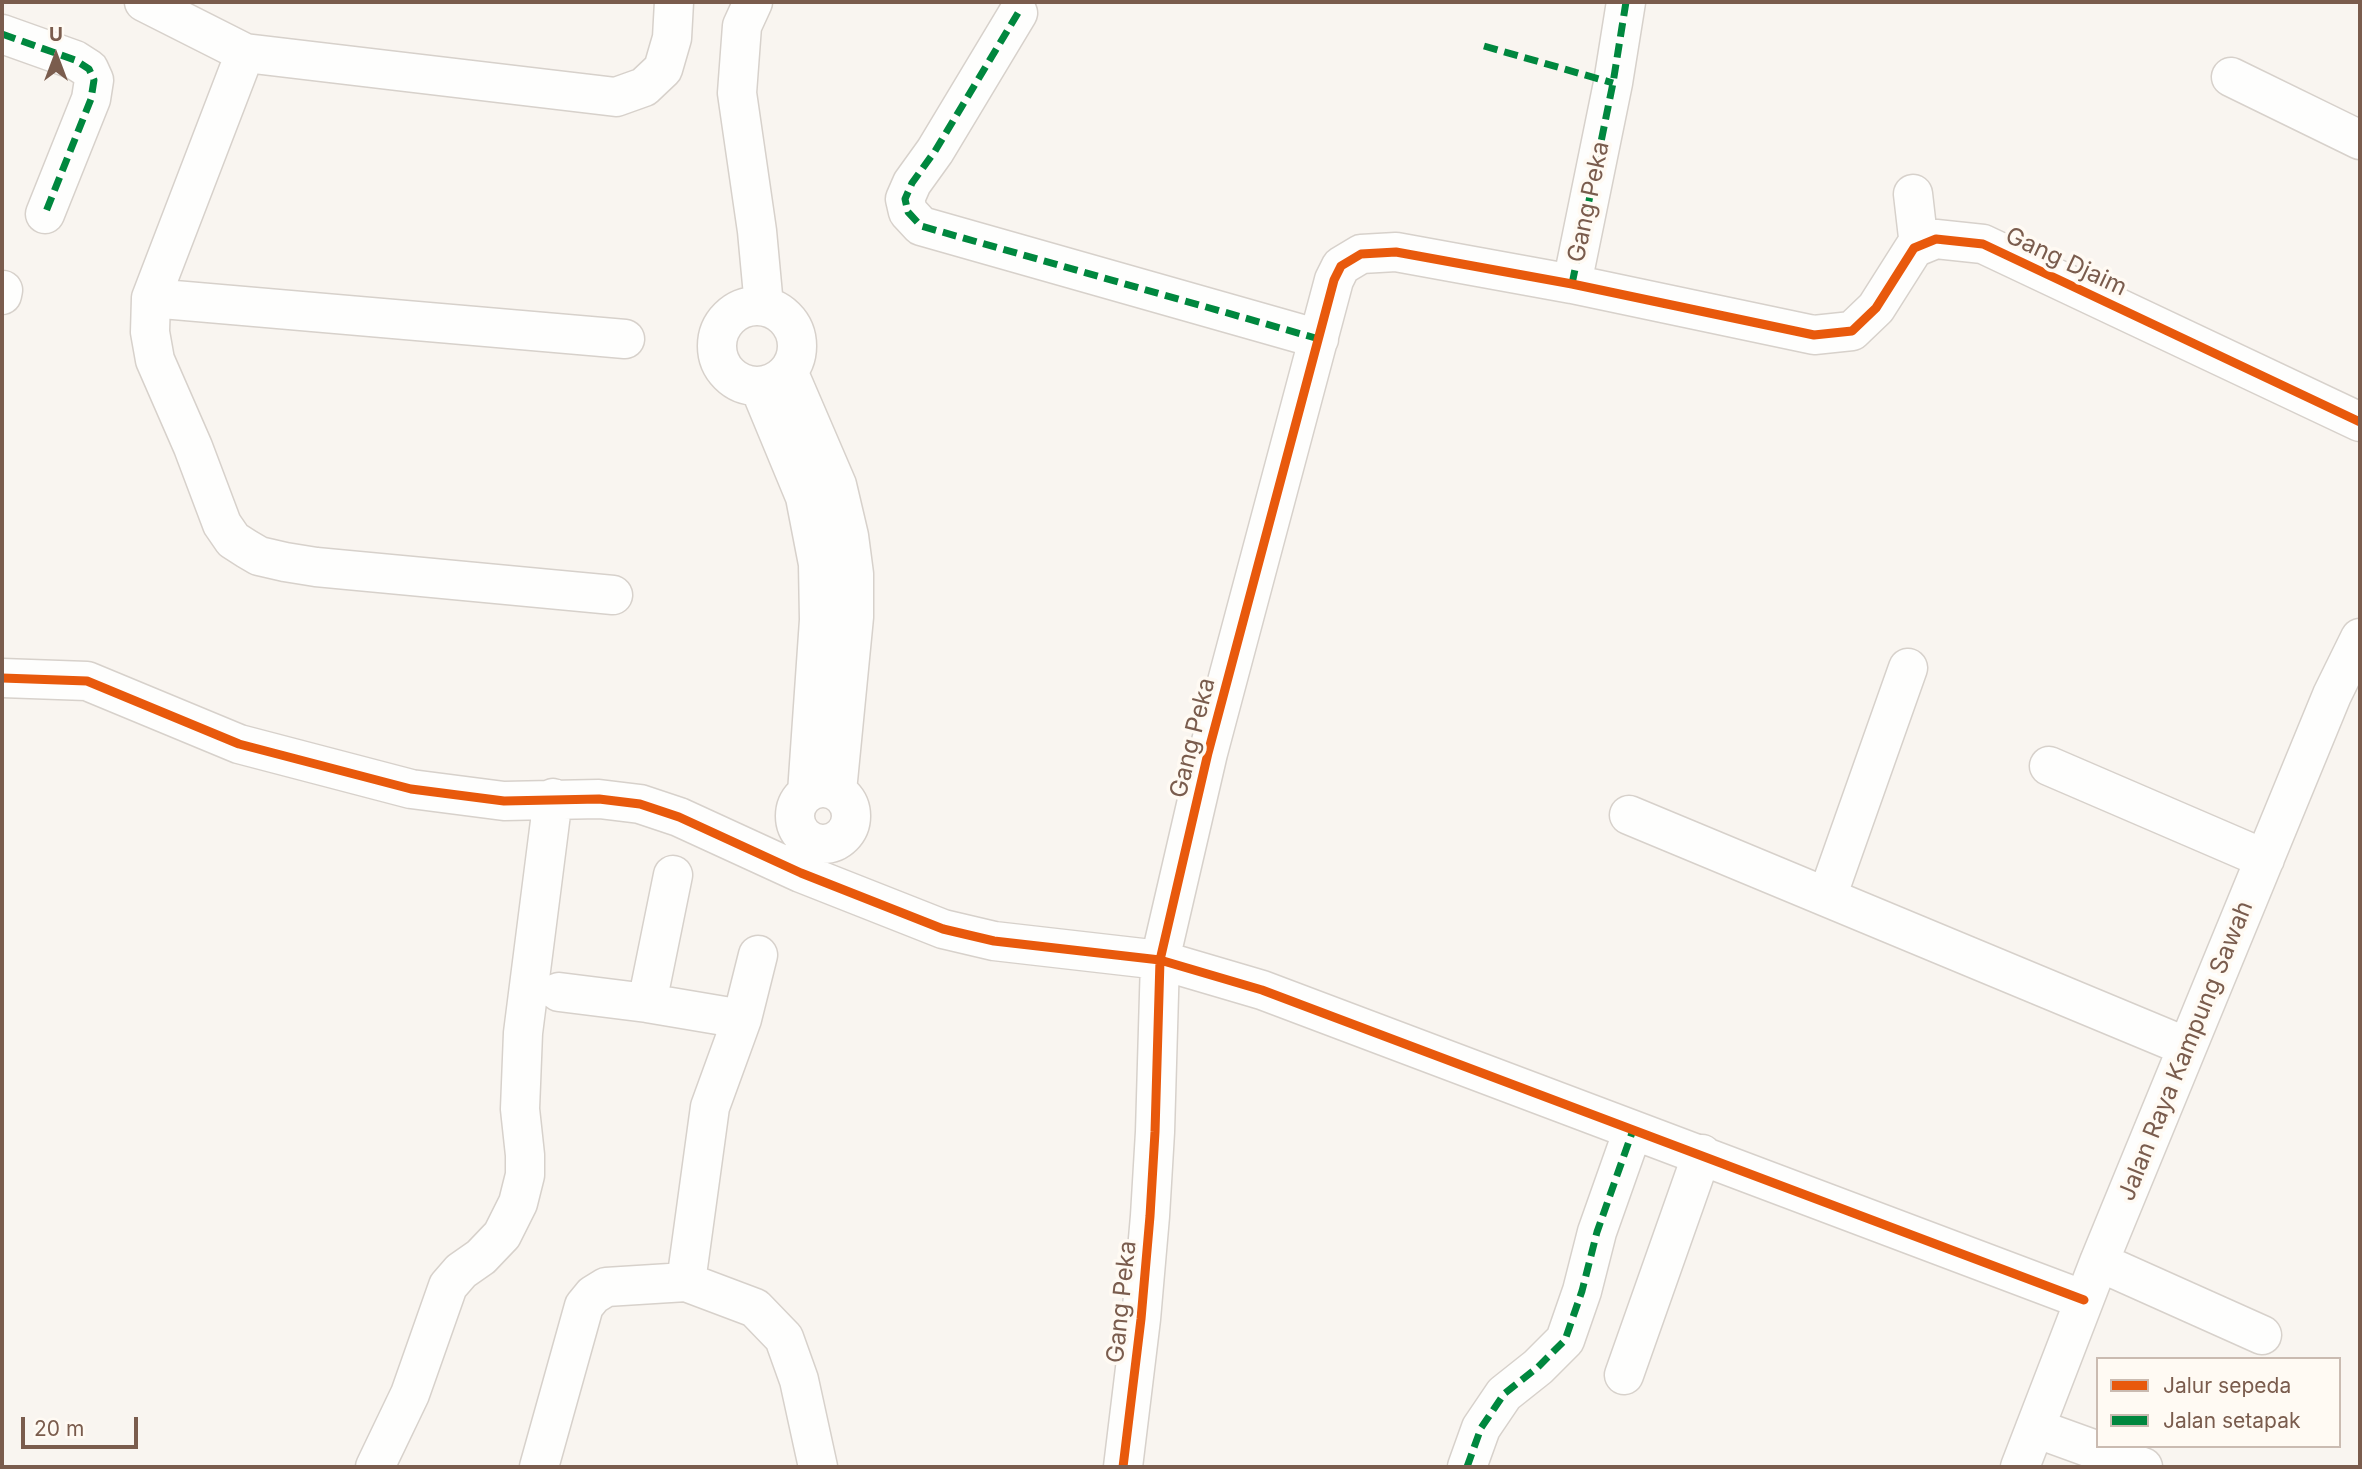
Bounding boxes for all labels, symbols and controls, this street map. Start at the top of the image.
north arrow [21,21,91,91]
text: U [49,23,63,46]
street label: Gang Peka [1562,139,1616,265]
street label: Gang Djaim [2001,221,2131,303]
street label: Gang Peka [1164,675,1222,801]
street label: Jalan Raya Kampung Sawah [2113,897,2259,1205]
street label: Gang Peka [1101,1239,1143,1365]
legend [2096,1357,2341,1448]
text: Jalur sepeda [2163,1373,2291,1398]
scale bar [24,1402,142,1446]
text: Jalan setapak [2163,1408,2300,1433]
text: 20 m [34,1416,84,1441]

